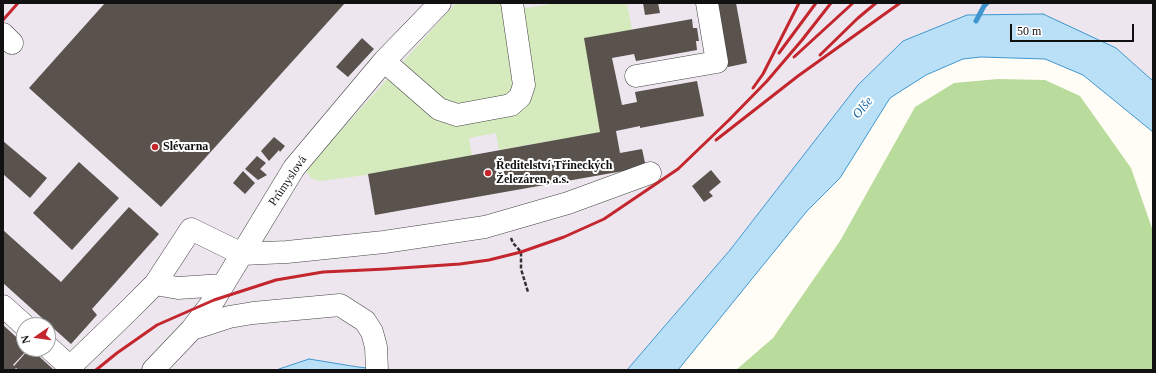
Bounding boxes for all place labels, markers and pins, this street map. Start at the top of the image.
place label: Slévarna [163,140,208,154]
marker: Slévarna [150,142,160,152]
place label: Ředitelství Třineckých Železáren, a.s. [496,159,612,187]
marker: Ředitelství Třineckých Železáren, a.s. [483,168,493,178]

